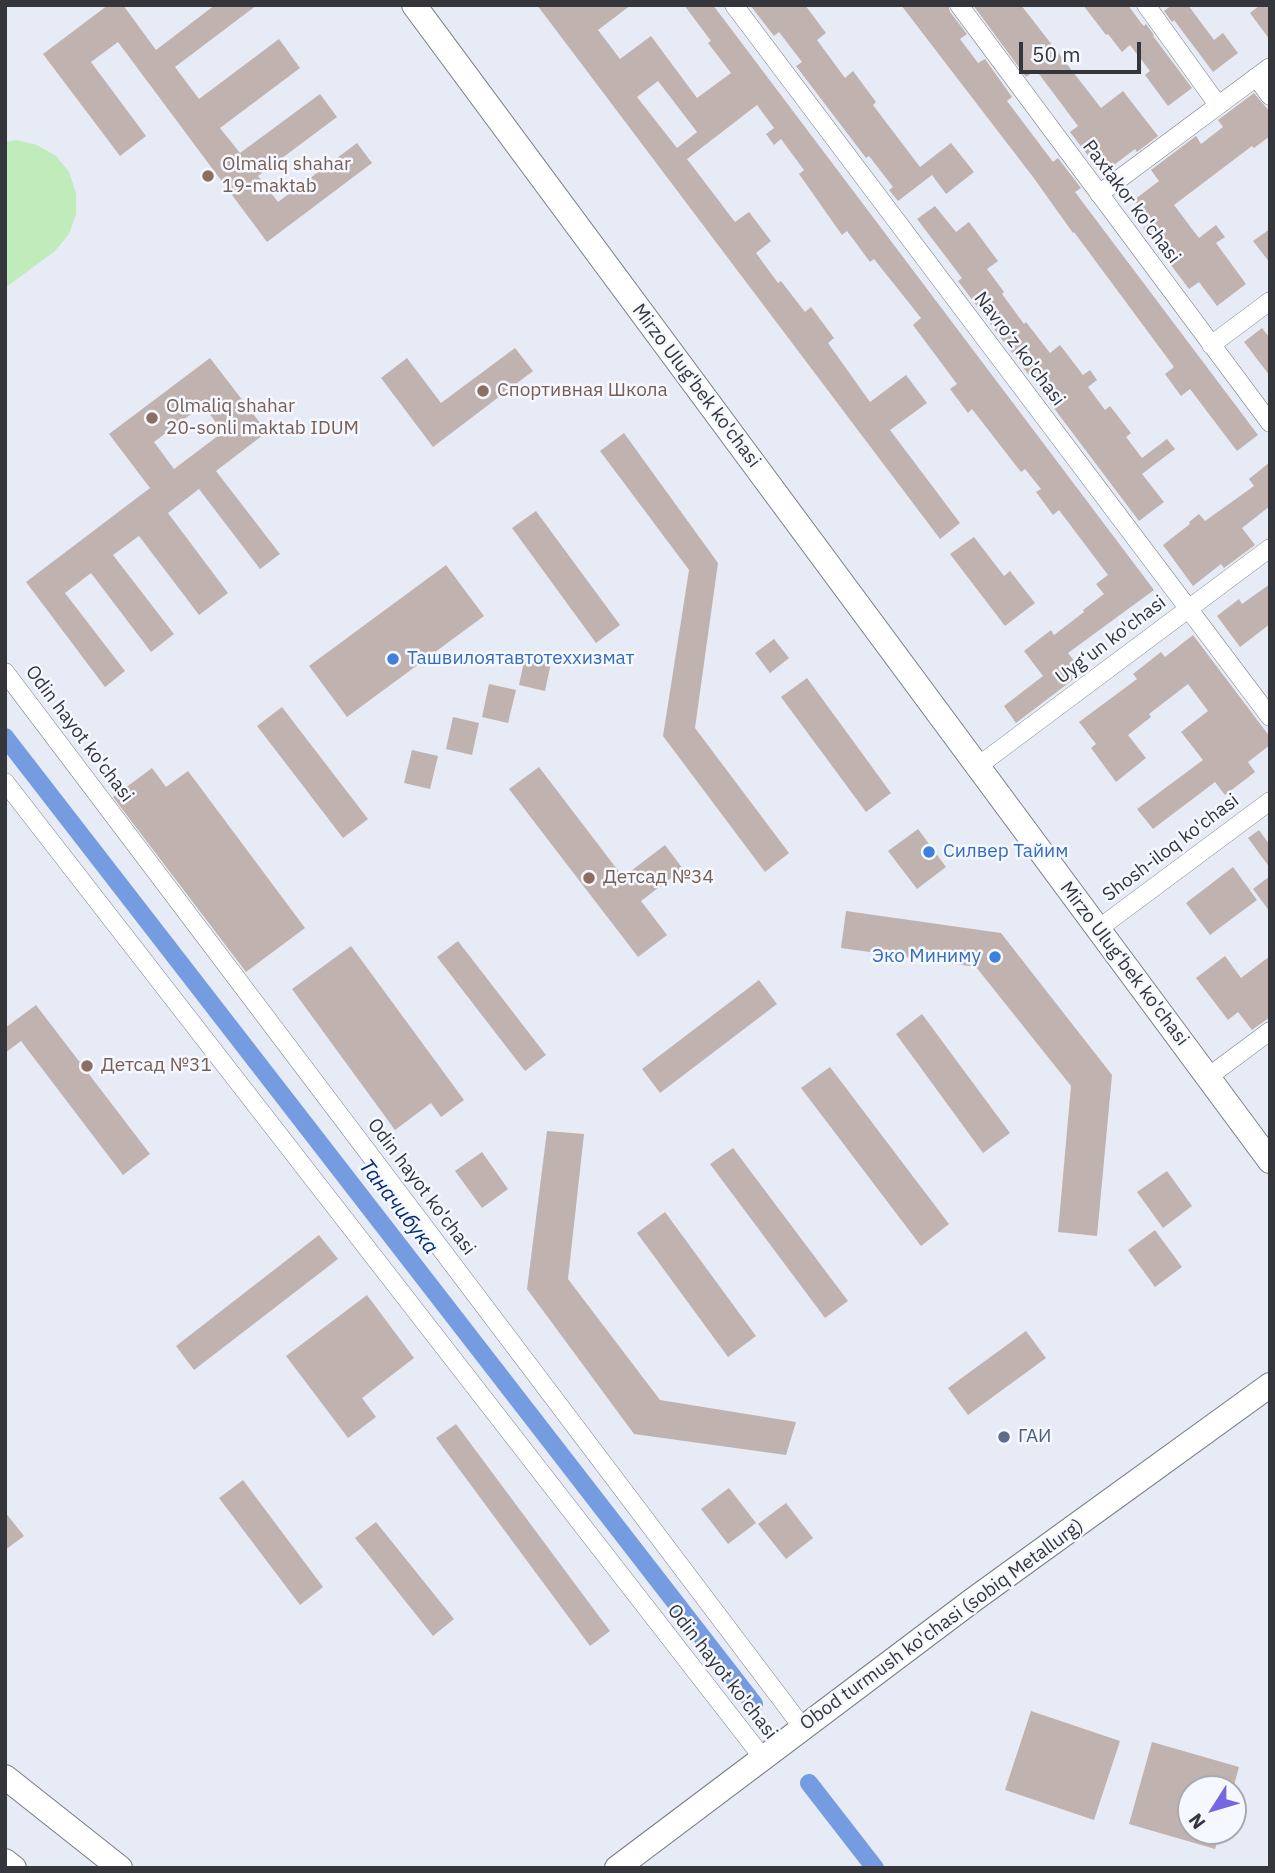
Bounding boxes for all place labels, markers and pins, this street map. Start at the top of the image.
place label: Olmaliq shahar 19-maktab [222,154,351,198]
marker: Olmaliq shahar 19-maktab [200,168,216,184]
place label: Спортивная Школа [497,380,668,402]
marker: Спортивная Школа [475,383,491,399]
place label: Olmaliq shahar 20-sonli maktab IDUM [166,396,359,440]
marker: Olmaliq shahar 20-sonli maktab IDUM [144,410,160,426]
place label: Ташвилоятавтотеххизмат [407,648,634,670]
marker: Ташвилоятавтотеххизмат [385,651,401,667]
place label: Силвер Тайим [943,841,1068,863]
marker: Силвер Тайим [921,844,937,860]
place label: Детсад №34 [603,867,714,889]
marker: Детсад №34 [581,870,597,886]
place label: Эко Миниму [872,946,981,968]
marker: Эко Миниму [987,949,1003,965]
place label: Детсад №31 [101,1055,212,1077]
marker: Детсад №31 [79,1058,95,1074]
place label: ГАИ [1018,1426,1052,1448]
marker: ГАИ [996,1429,1012,1445]

